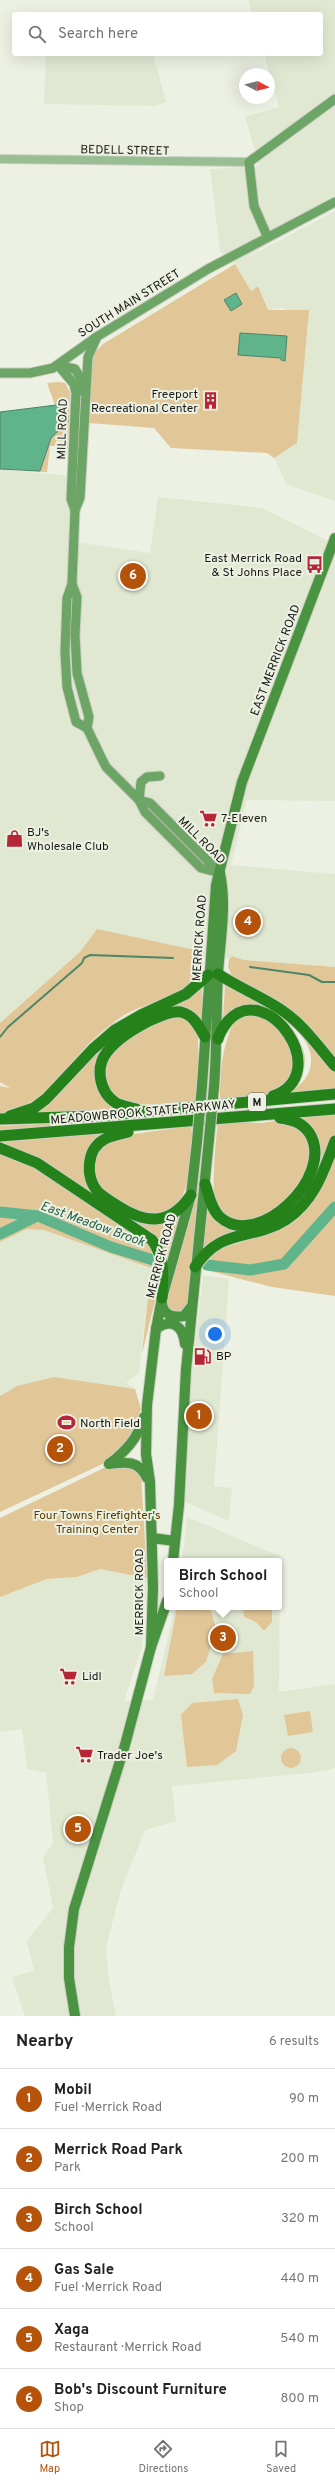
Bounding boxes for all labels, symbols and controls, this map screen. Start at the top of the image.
search box [12,12,323,56]
icon: search [26,23,48,45]
text: Search here [58,25,138,44]
north arrow [239,68,275,104]
street label: BEDELL STREET [80,142,170,160]
street label: SOUTH MAIN STREET [75,266,184,342]
place label: Freeport Recreational Center [91,387,198,417]
building icon: Freeport Recreational Center [201,391,221,411]
street label: MILL ROAD [54,398,72,460]
place label: East Merrick Road & St Johns Place [204,551,302,581]
bus stop icon: East Merrick Road & St Johns Place [305,555,325,575]
pin: 6 [120,561,146,591]
street label: EAST MERRICK ROAD [247,602,305,718]
supermarket icon: 7-Eleven [198,808,218,828]
place label: 7-Eleven [221,811,267,827]
street label: MILL ROAD [174,813,229,868]
place label: BJ's Wholesale Club [27,825,109,855]
shop icon: BJ's Wholesale Club [4,829,24,849]
street label: MERRICK ROAD [189,894,211,982]
pin: 4 [235,907,261,937]
road number: M [248,1093,266,1111]
street label: MEADOWBROOK STATE PARKWAY [50,1097,237,1129]
water label: East Meadow Brook [38,1199,147,1251]
street label: MERRICK ROAD [143,1212,181,1300]
your location [205,1324,225,1344]
fuel station icon: BP [193,1346,213,1366]
place label: BP [216,1349,232,1365]
pin: 1 [186,1401,212,1431]
sports icon: North Field [57,1413,77,1433]
place label: North Field [80,1416,140,1432]
pin: 2 [47,1434,73,1464]
park label: Four Towns Firefighter's Training Center [33,1508,161,1538]
street label: MERRICK ROAD [132,1549,148,1635]
popup [164,1558,282,1610]
text: Birch School [179,1567,267,1586]
text: School [179,1586,218,1602]
pin: 3 [210,1623,236,1653]
supermarket icon: Lidl [59,1666,79,1686]
place label: Lidl [82,1669,102,1685]
supermarket icon: Trader Joe's [74,1745,94,1765]
place label: Trader Joe's [97,1748,163,1764]
pin: 5 [65,1814,91,1844]
text: Nearby [16,2031,73,2053]
text: 6 results [269,2034,319,2050]
text: Mobil [54,2081,92,2100]
text: 1 [26,2091,32,2107]
text: 90 m [289,2091,319,2107]
text: Fuel · Merrick Road [54,2100,162,2116]
text: Merrick Road Park [54,2141,183,2160]
text: 2 [25,2151,33,2167]
text: 200 m [280,2151,319,2167]
text: Park [54,2160,81,2176]
text: Birch School [54,2201,143,2220]
text: 3 [25,2211,33,2227]
text: 320 m [281,2211,319,2227]
text: School [54,2220,94,2236]
text: Gas Sale [54,2261,114,2280]
text: 4 [25,2271,33,2287]
text: 440 m [280,2271,319,2287]
text: Fuel · Merrick Road [54,2280,162,2296]
text: Xaga [54,2321,89,2340]
text: 5 [25,2331,33,2347]
text: 540 m [280,2331,319,2347]
text: Restaurant · Merrick Road [54,2340,202,2356]
text: Bob's Discount Furniture [54,2381,227,2400]
text: 6 [25,2391,33,2407]
text: 800 m [281,2391,319,2407]
text: Shop [54,2400,84,2416]
tab: Map [39,2438,61,2476]
tab: Directions [138,2438,188,2476]
tab: Saved [266,2438,296,2476]

